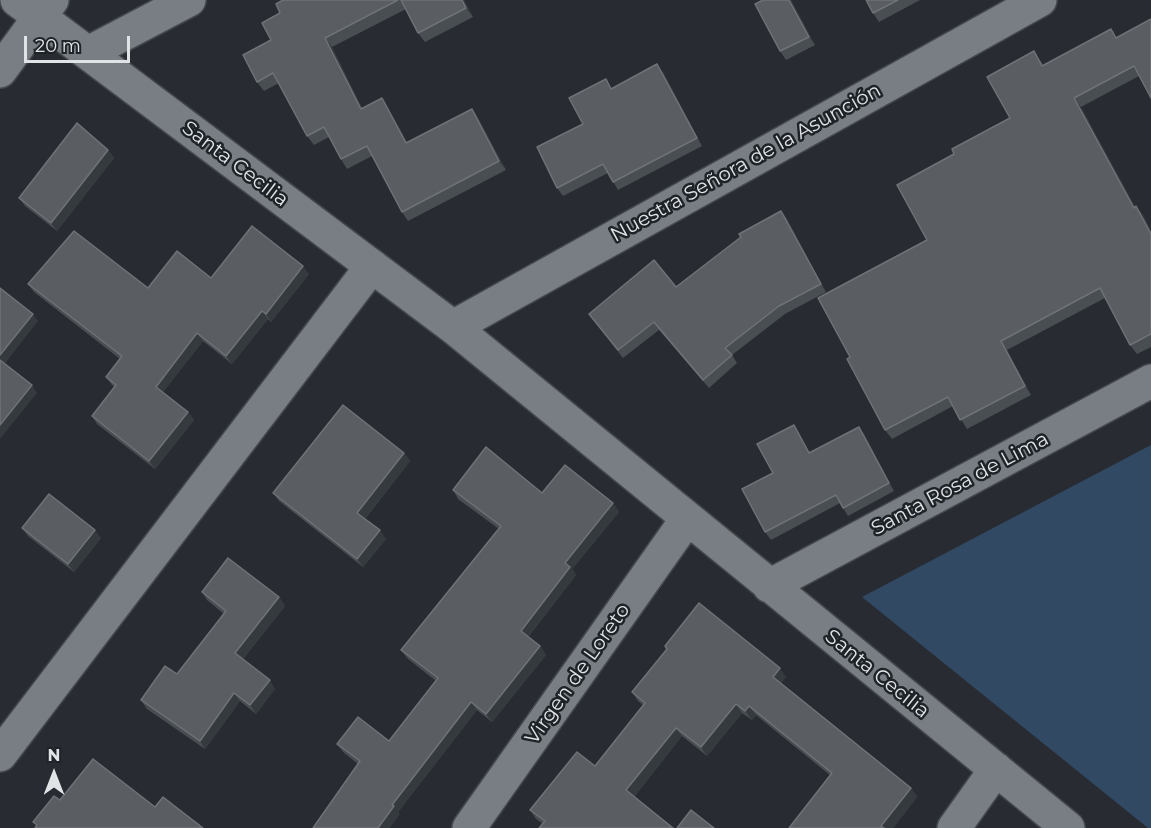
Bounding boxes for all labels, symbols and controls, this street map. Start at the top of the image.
scale bar [27,24,134,62]
text: 20 m [35,35,81,57]
street label: Nuestra Señora de la Asunción [607,78,885,248]
street label: Santa Cecilia [177,116,293,212]
street label: Santa Rosa de Lima [867,427,1053,541]
street label: Virgen de Loreto [520,599,636,749]
street label: Santa Cecilia [820,625,934,723]
north arrow [24,744,84,804]
text: N [48,746,60,765]

